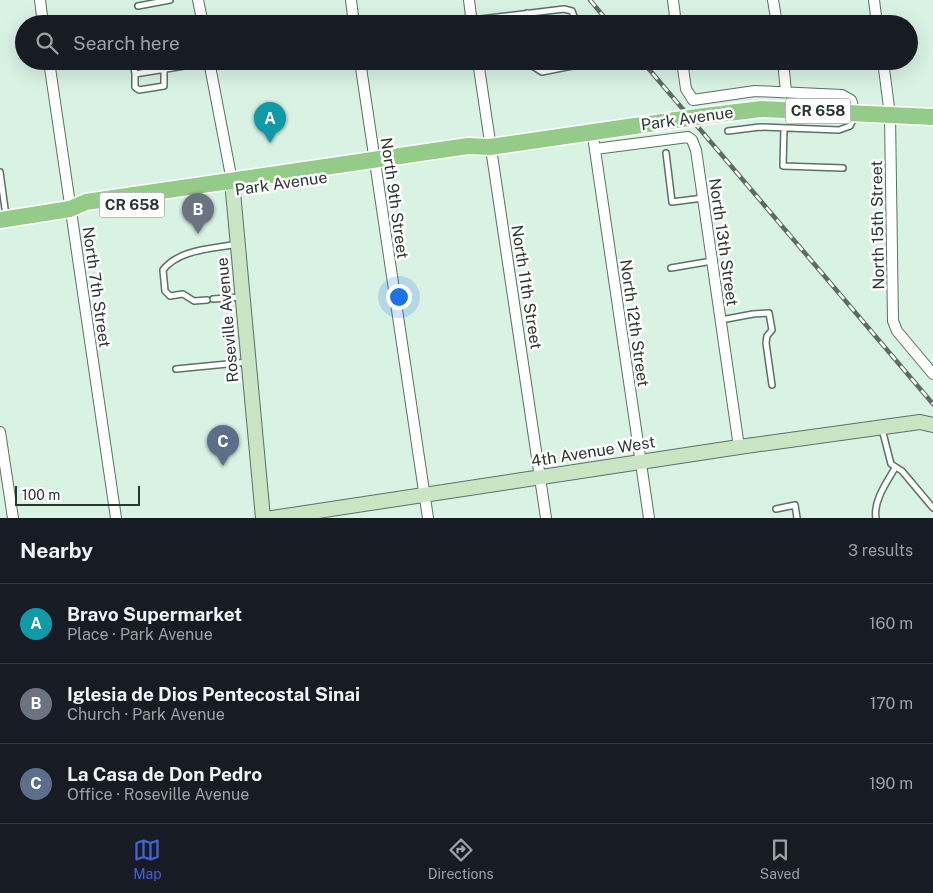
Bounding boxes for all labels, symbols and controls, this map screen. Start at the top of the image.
search box [15,15,918,70]
icon: search [33,29,61,57]
text: Search here [73,32,180,54]
road number: CR 658 [786,98,850,124]
pin: A [254,102,286,143]
street label: Park Avenue [640,103,734,134]
street label: North 9th Street [377,136,412,260]
street label: North 15th Street [867,160,888,290]
street label: Park Avenue [234,168,328,199]
street label: North 13th Street [705,177,742,307]
road number: CR 658 [100,192,164,218]
pin: B [182,193,214,234]
street label: North 11th Street [507,224,546,351]
street label: North 7th Street [79,225,114,349]
street label: Roseville Avenue [213,257,242,383]
street label: North 12th Street [616,258,653,388]
your location [386,284,412,310]
pin: C [207,425,239,466]
street label: 4th Avenue West [530,432,657,471]
scale bar [15,483,140,506]
text: 100 m [22,487,60,503]
text: Nearby [20,538,93,563]
text: 3 results [848,541,913,560]
text: Bravo Supermarket [67,603,242,625]
text: A [30,614,42,633]
text: 160 m [869,614,913,633]
text: Place · Park Avenue [67,625,213,644]
text: Iglesia de Dios Pentecostal Sinai [67,683,360,705]
text: B [31,694,41,713]
text: 170 m [870,694,913,713]
text: Church · Park Avenue [67,705,225,724]
text: La Casa de Don Pedro [67,763,262,785]
text: C [30,774,42,793]
text: 190 m [869,774,913,793]
text: Office · Roseville Avenue [67,785,249,804]
tab: Map [133,836,162,882]
tab: Directions [428,836,494,882]
tab: Saved [760,836,800,882]

